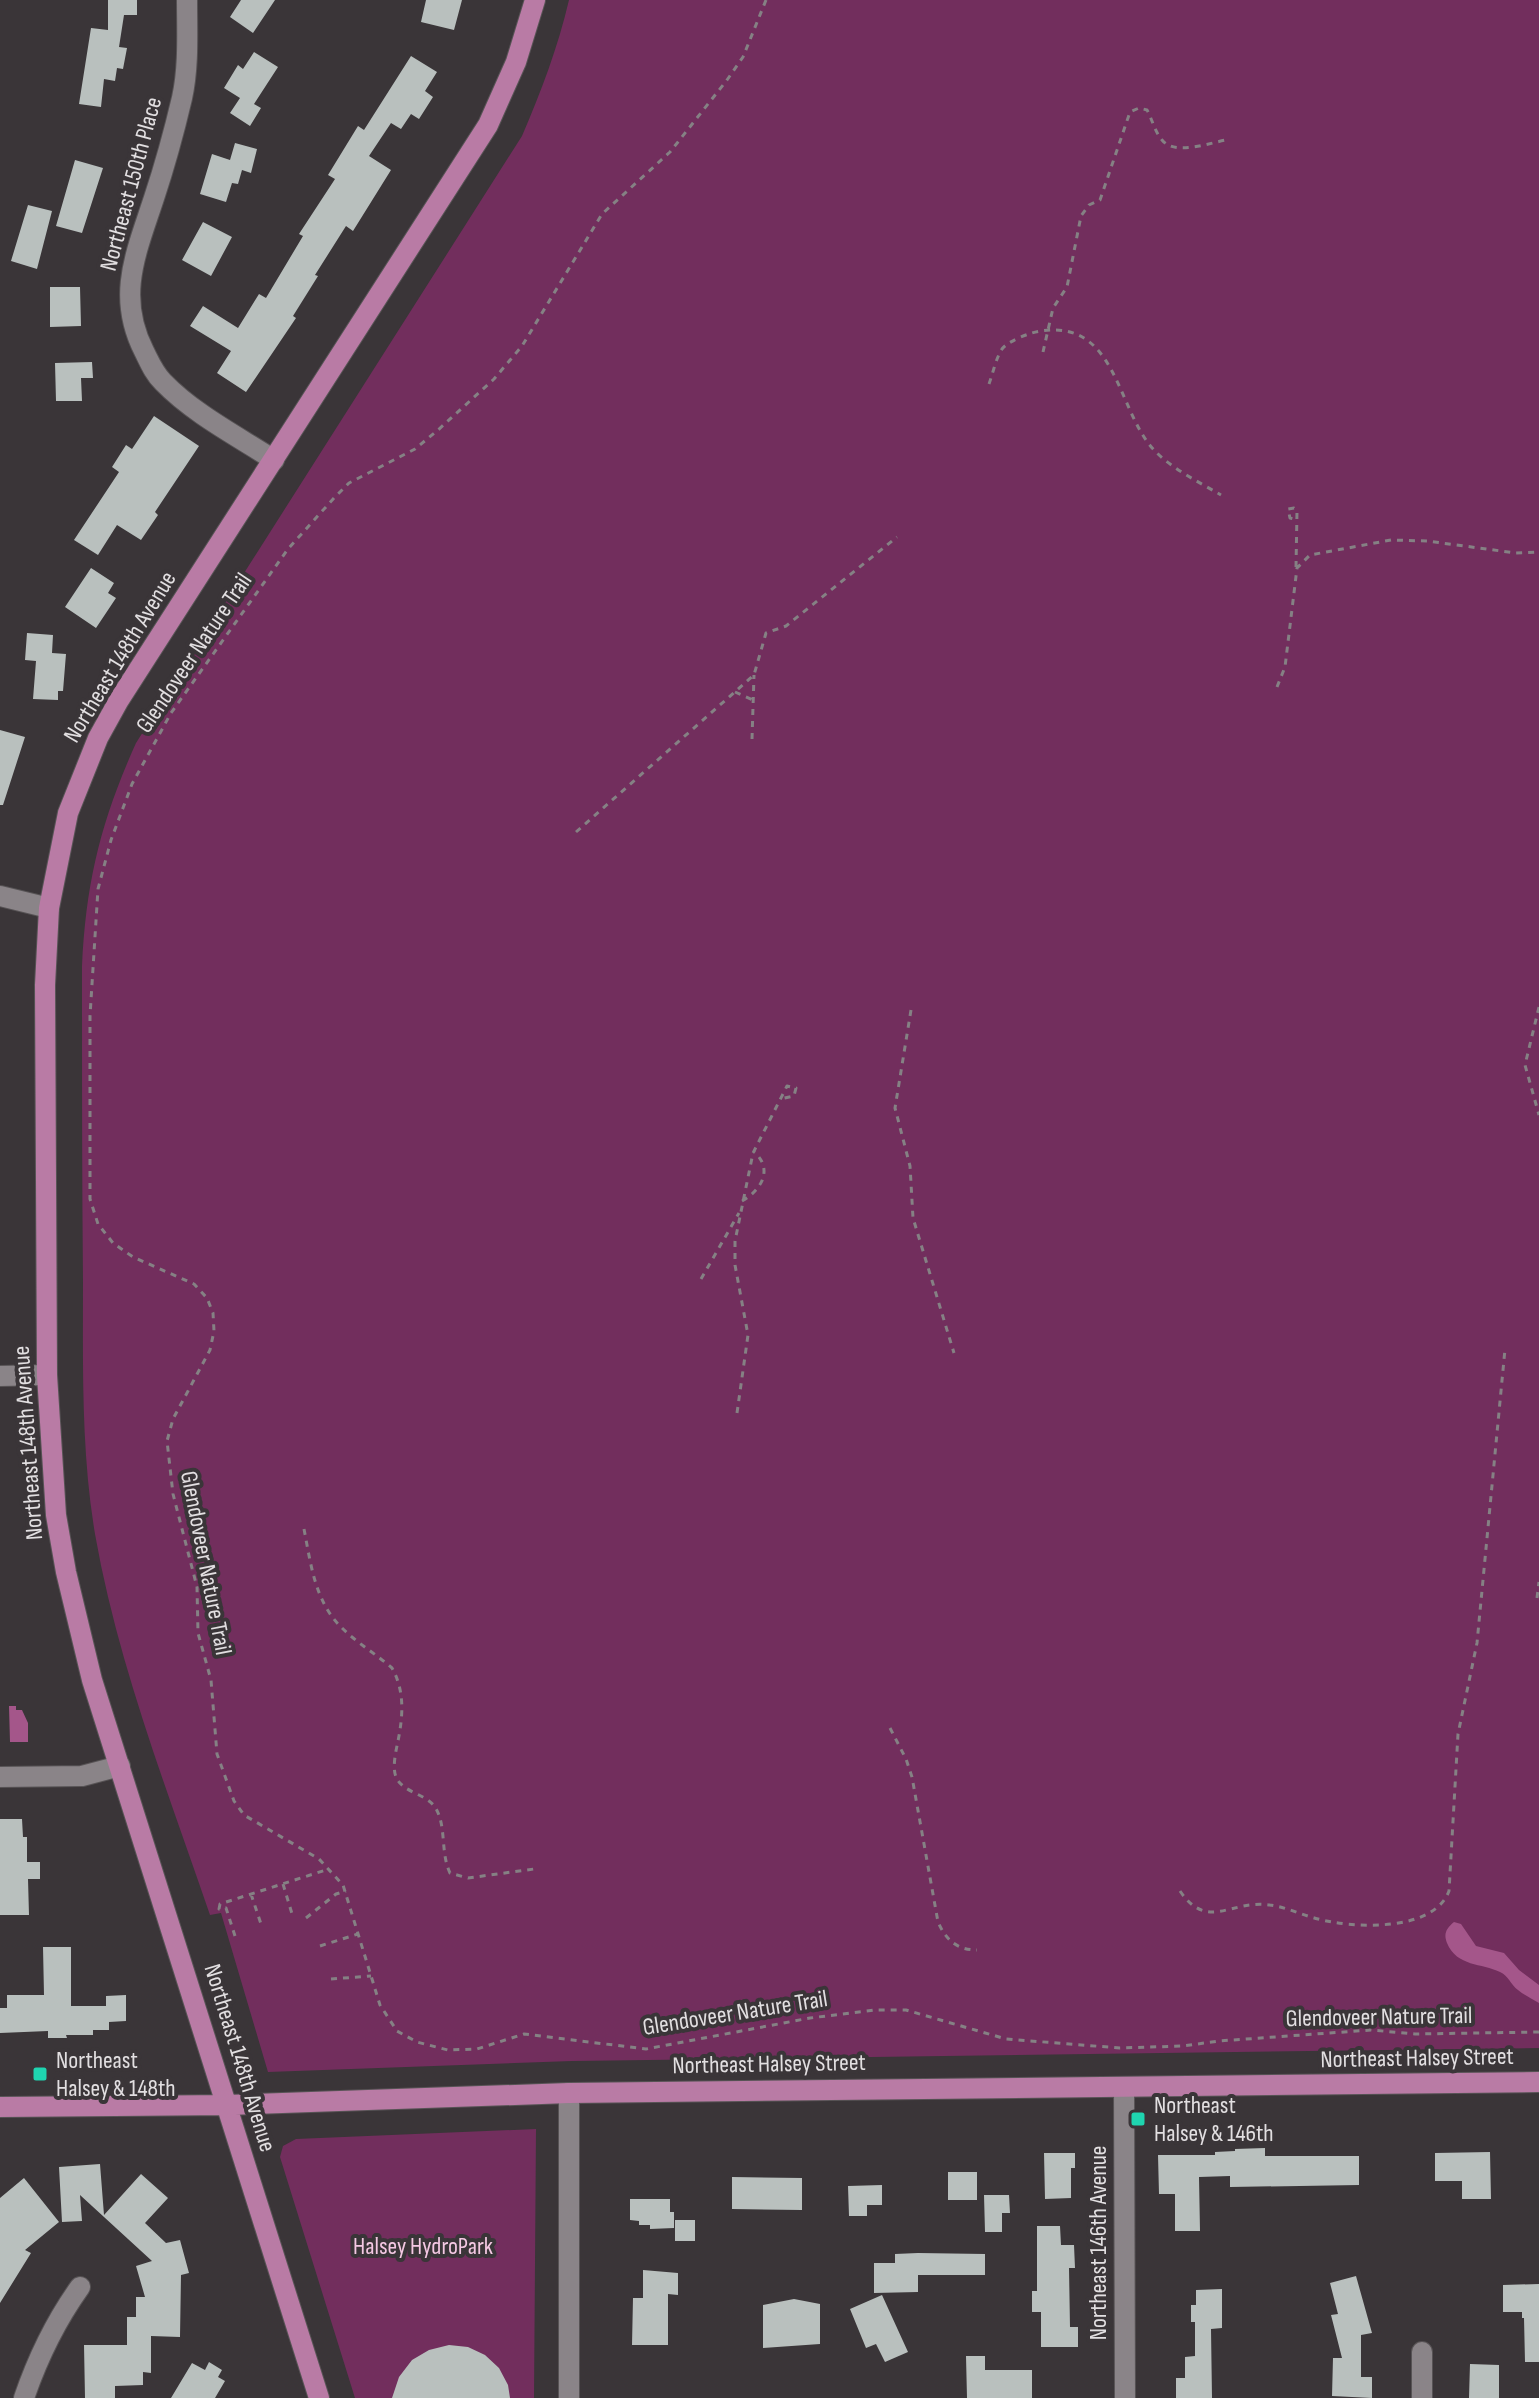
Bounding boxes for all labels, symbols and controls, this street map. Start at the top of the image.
street label: Northeast 150th Place [94,94,168,274]
street label: Northeast 148th Avenue [57,566,183,748]
street label: Glendoveer Nature Trail [130,567,258,739]
street label: Northeast 148th Avenue [7,1345,49,1541]
street label: Glendoveer Nature Trail [174,1469,238,1657]
street label: Northeast 148th Avenue [198,1961,282,2155]
street label: Glendoveer Nature Trail [641,1984,829,2042]
street label: Glendoveer Nature Trail [1285,2001,1473,2033]
street label: Northeast Halsey Street [1320,2042,1514,2074]
place label: Northeast Halsey & 148th [56,2046,176,2103]
street label: Northeast Halsey Street [672,2048,866,2080]
marker: Northeast Halsey & 148th [31,2065,49,2083]
place label: Northeast Halsey & 146th [1154,2091,1274,2148]
marker: Northeast Halsey & 146th [1129,2110,1147,2128]
street label: Northeast 146th Avenue [1084,2146,1113,2340]
park label: Halsey HydroPark [353,2232,493,2261]

